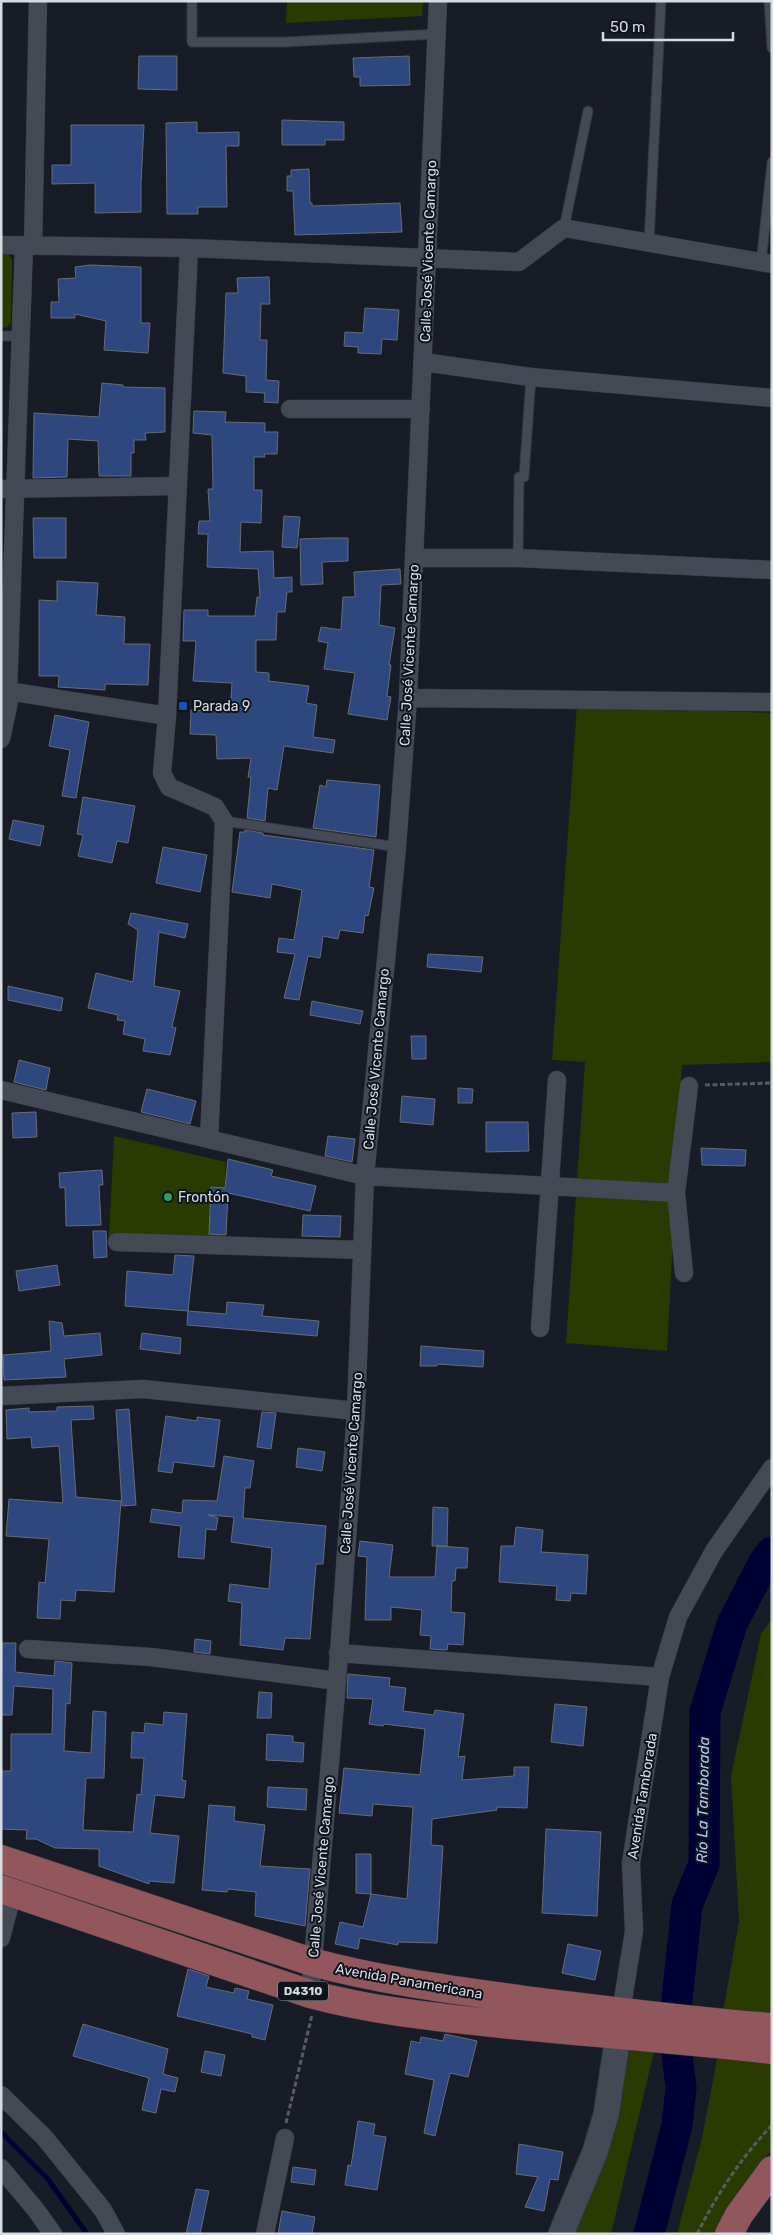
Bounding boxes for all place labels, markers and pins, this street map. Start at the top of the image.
place label: Parada 9 [193,698,250,715]
marker: Parada 9 [177,700,189,712]
place label: Frontón [178,1189,230,1206]
marker: Frontón [162,1191,174,1203]

